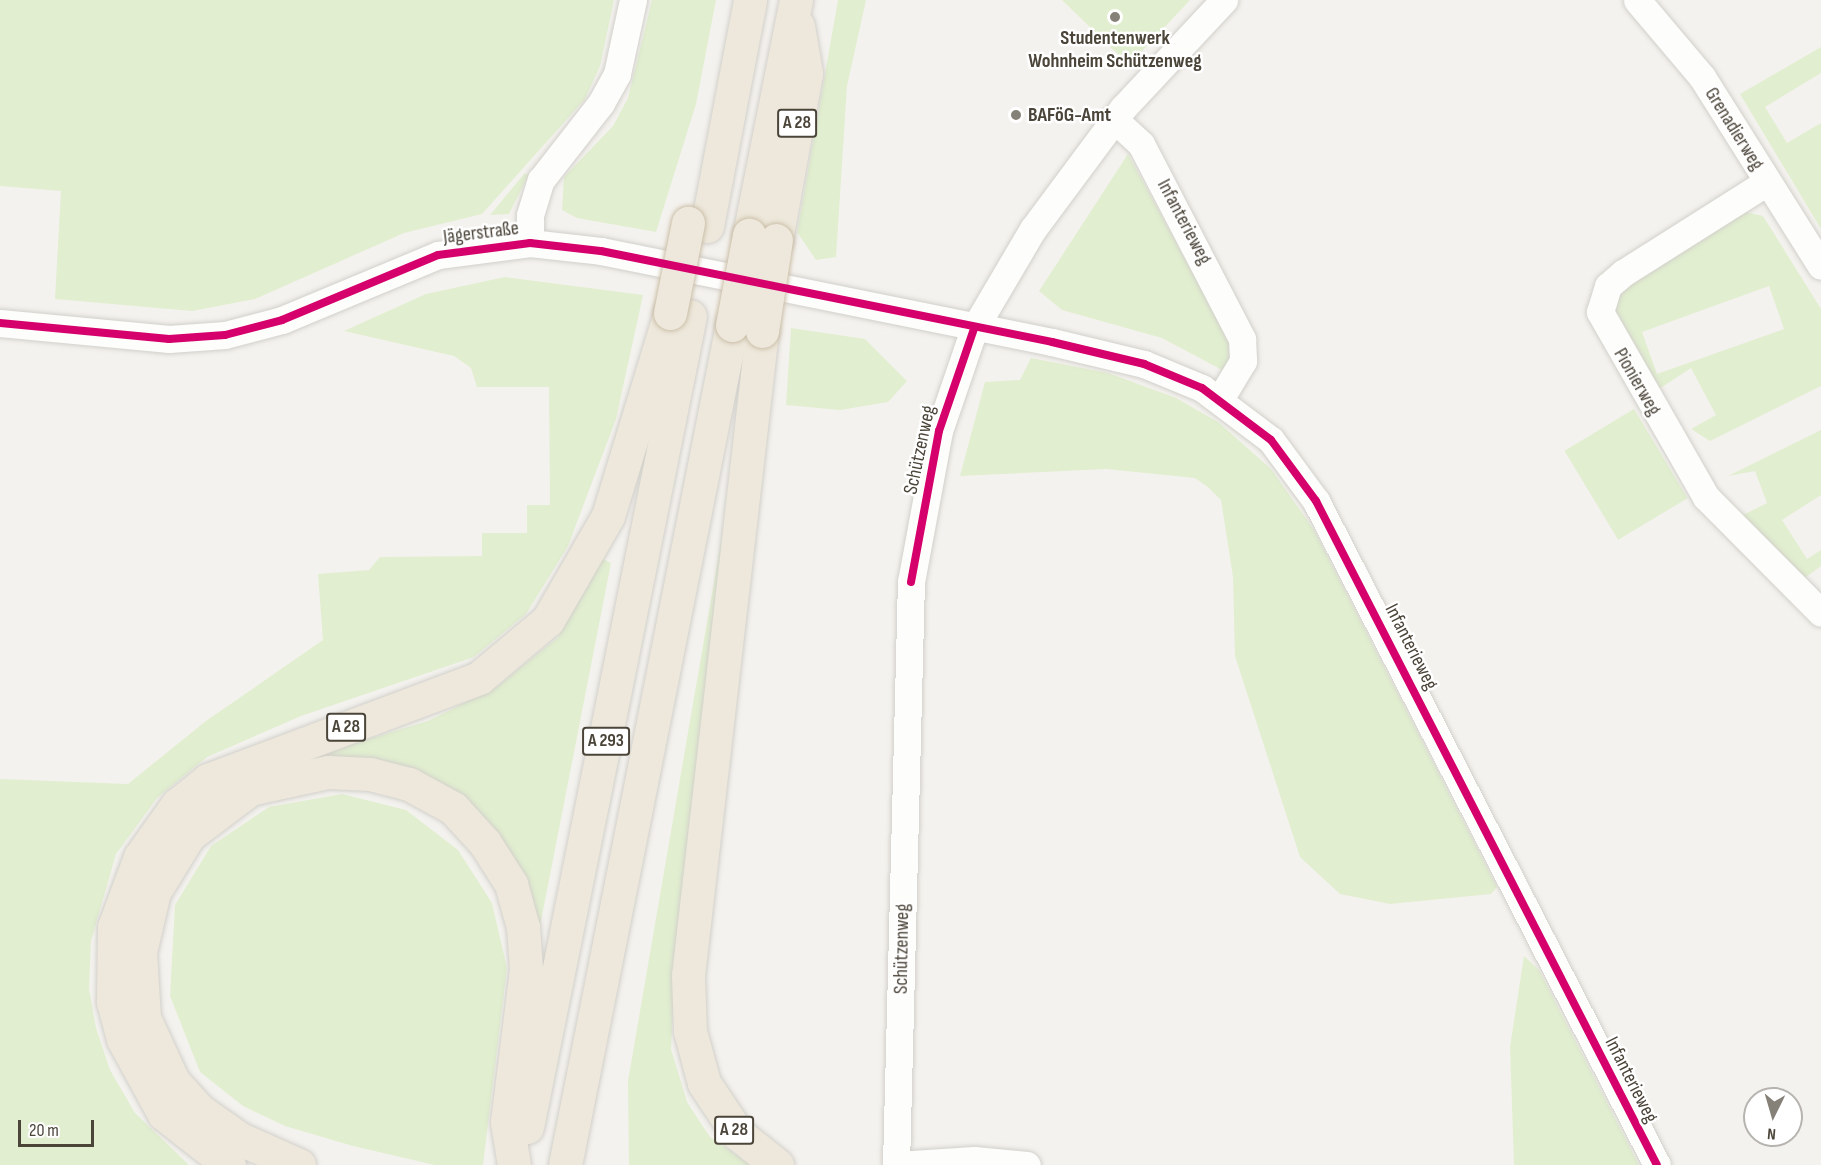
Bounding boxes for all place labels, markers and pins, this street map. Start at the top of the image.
marker: Studentenwerk Wohnheim Schützenweg [1108,10,1122,24]
place label: Studentenwerk Wohnheim Schützenweg [1028,27,1202,74]
place label: BAFöG-Amt [1028,103,1111,127]
marker: BAFöG-Amt [1009,108,1023,122]

